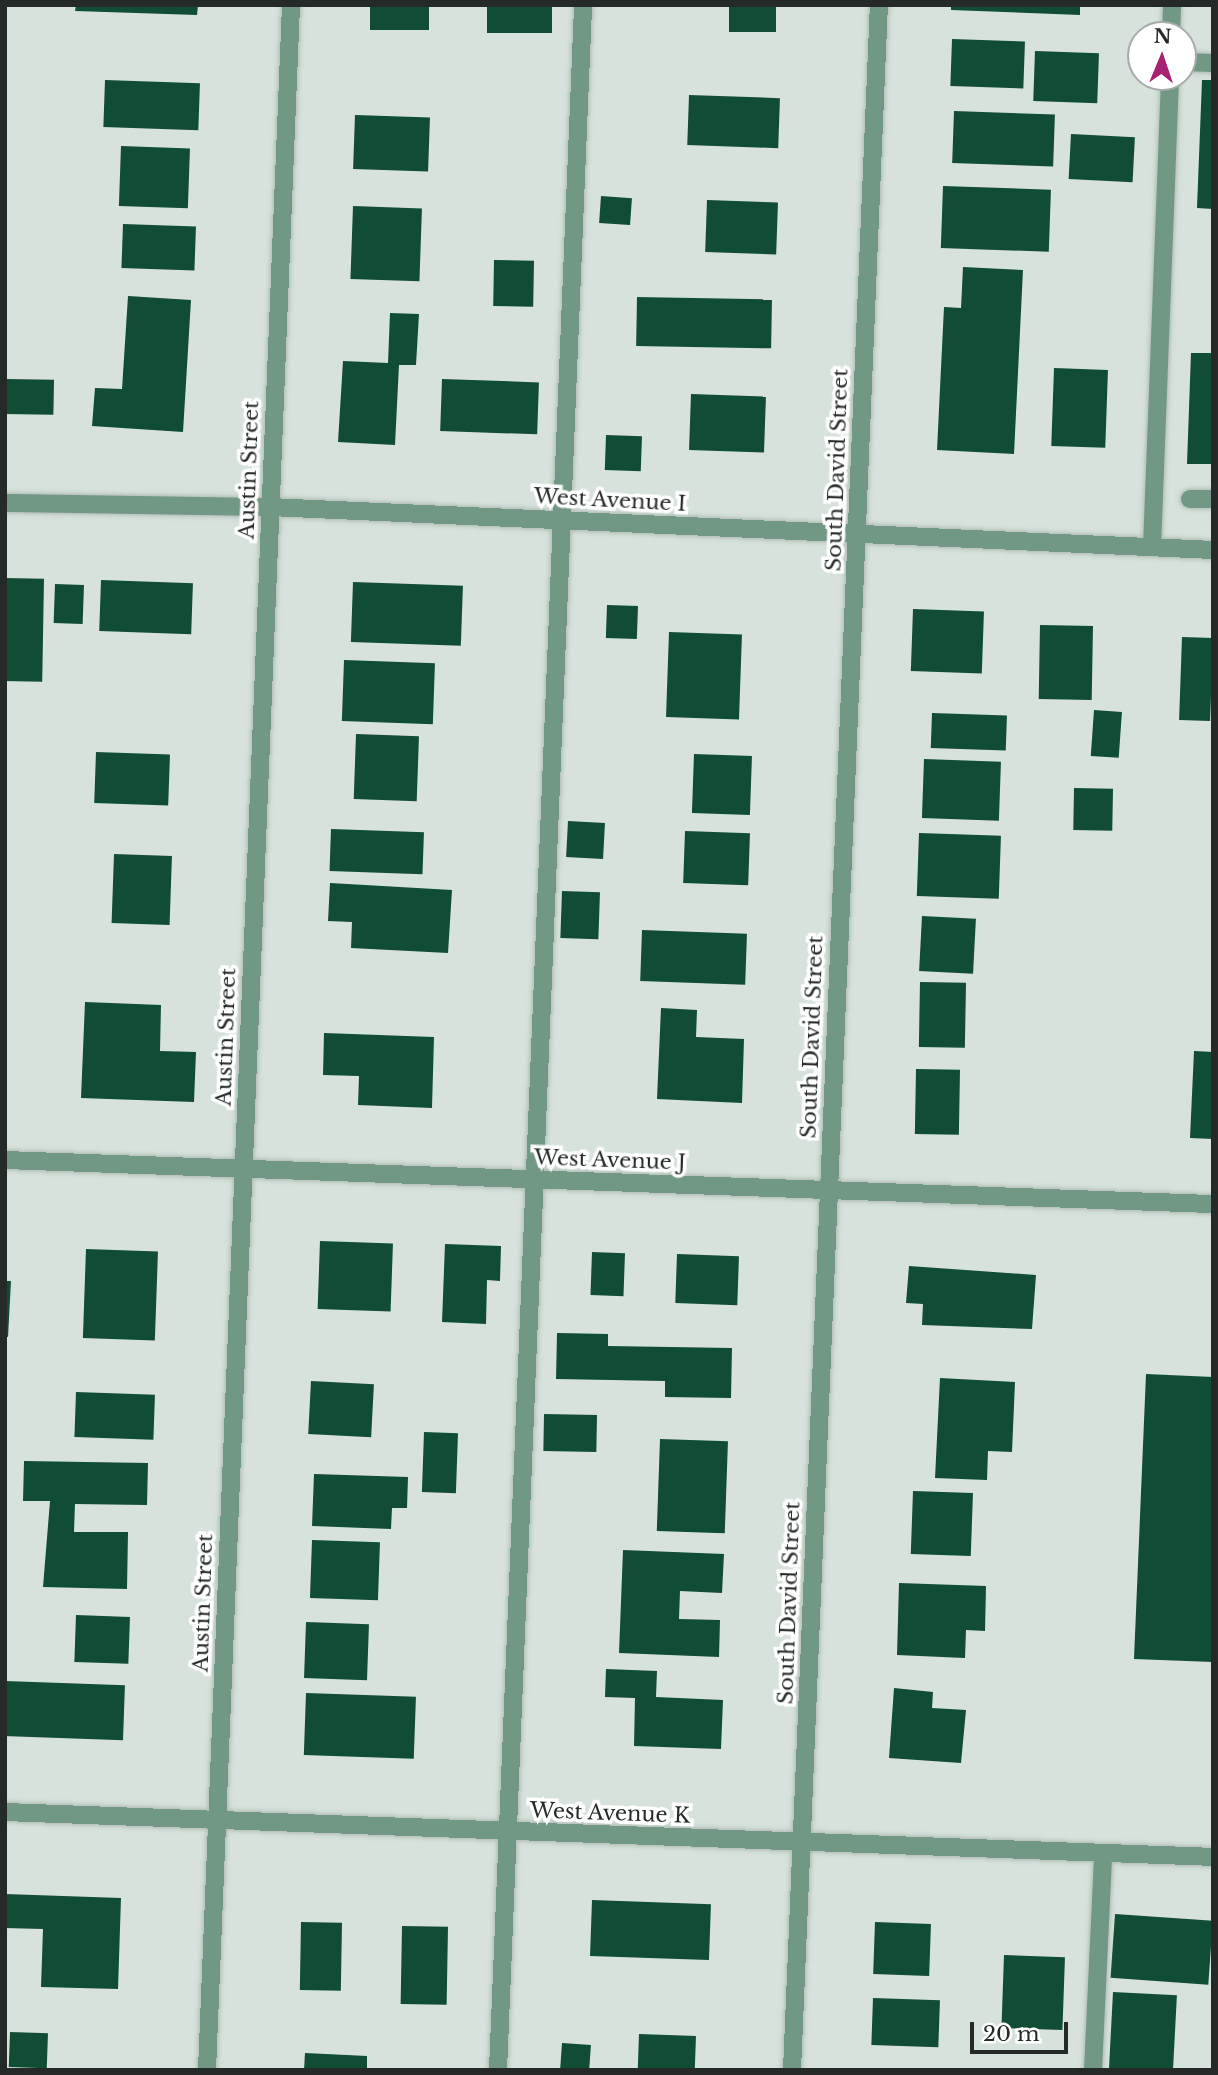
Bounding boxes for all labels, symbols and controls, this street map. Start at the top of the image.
north arrow [1127,21,1197,91]
text: N [1153,25,1172,48]
street label: South David Street [821,368,853,572]
street label: Austin Street [234,400,264,540]
street label: West Avenue I [533,483,687,517]
street label: South David Street [796,935,828,1139]
street label: Austin Street [211,967,241,1107]
street label: West Avenue J [533,1145,687,1175]
street label: South David Street [773,1501,805,1705]
street label: Austin Street [188,1533,218,1673]
street label: West Avenue K [529,1798,691,1828]
scale bar [973,2008,1071,2052]
text: 20 m [983,2021,1040,2047]

